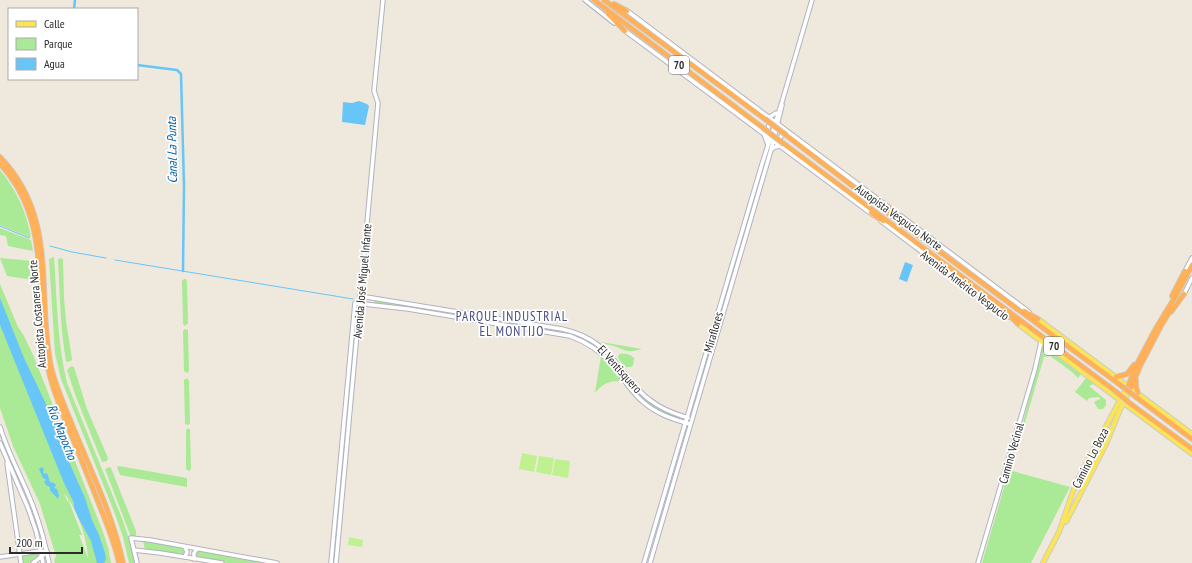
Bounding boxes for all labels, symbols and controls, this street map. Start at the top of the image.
legend [8,8,138,80]
text: Calle [44,16,65,31]
text: Parque [44,36,73,51]
text: Agua [44,56,65,71]
road number: 70 [669,56,689,74]
water label: Canal La Punta [163,116,181,183]
street label: Autopista Vespucio Norte [853,180,945,254]
street label: Avenida José Miguel Infante [350,223,374,339]
street label: Avenida Américo Vespucio [918,247,1012,323]
street label: Autopista Costanera Norte [25,259,49,369]
district label: PARQUE INDUSTRIAL EL MONTIJO [456,308,568,340]
street label: Miraflores [700,310,726,354]
road number: 70 [1044,337,1064,355]
street label: El Ventisquero [595,342,645,396]
water label: Río Mapocho [43,402,81,463]
street label: Camino Vecinal [995,421,1027,485]
street label: Camino Lo Boza [1068,425,1112,491]
scale bar [10,529,82,555]
text: 200 m [16,535,43,550]

